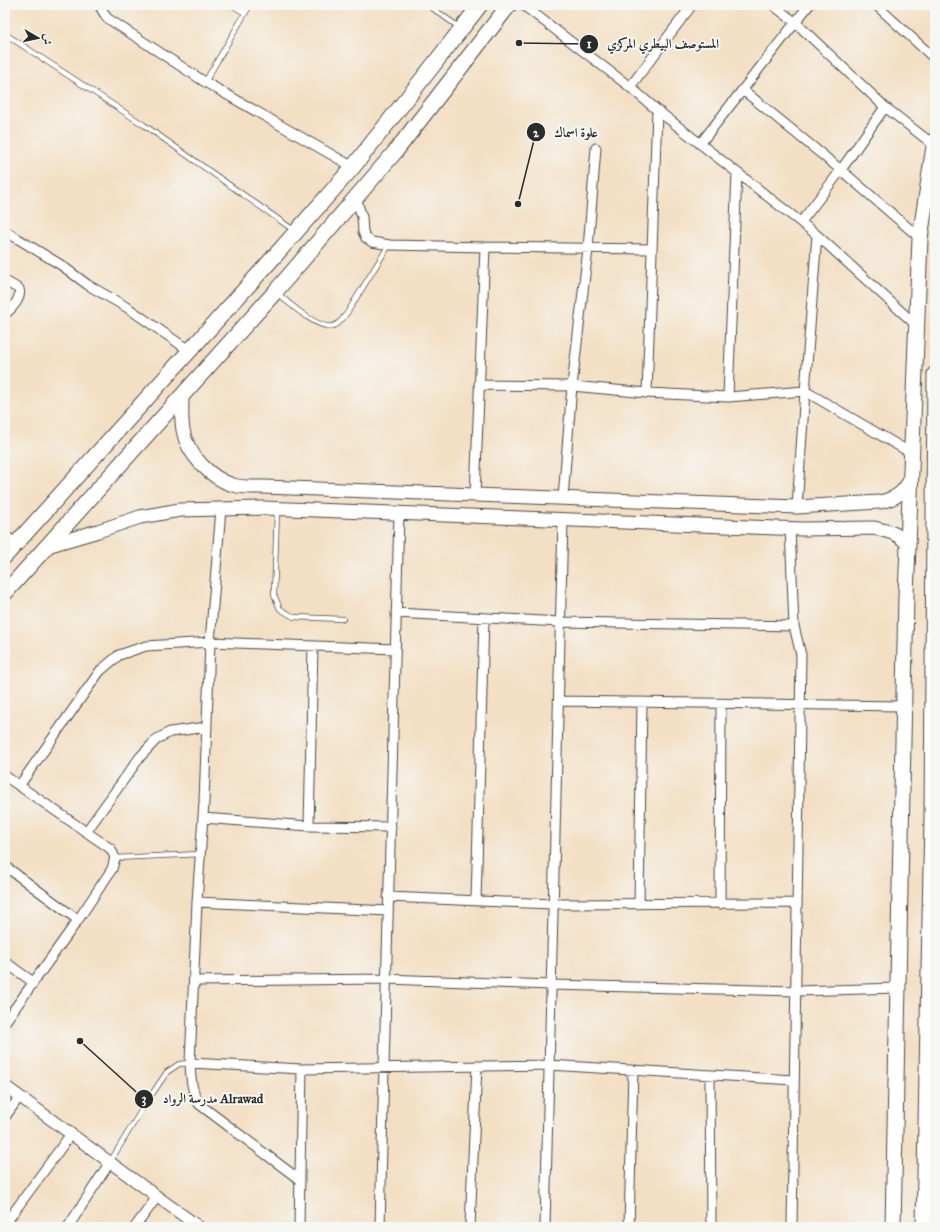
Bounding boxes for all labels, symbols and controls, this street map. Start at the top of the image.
north arrow [18,18,58,58]
callout: المستوصف البيطري المركزي [579,31,727,56]
text: ش [40,33,55,46]
text: المستوصف البيطري المركزي [607,36,719,55]
text: 1 [587,37,592,51]
callout: علوة اسماك [526,120,606,145]
text: علوة اسماك [554,125,598,141]
text: 2 [533,126,540,140]
callout: مدرسة الرواد Alrawad [134,1086,271,1111]
text: مدرسة الرواد Alrawad [163,1091,264,1107]
text: 3 [142,1092,147,1107]

